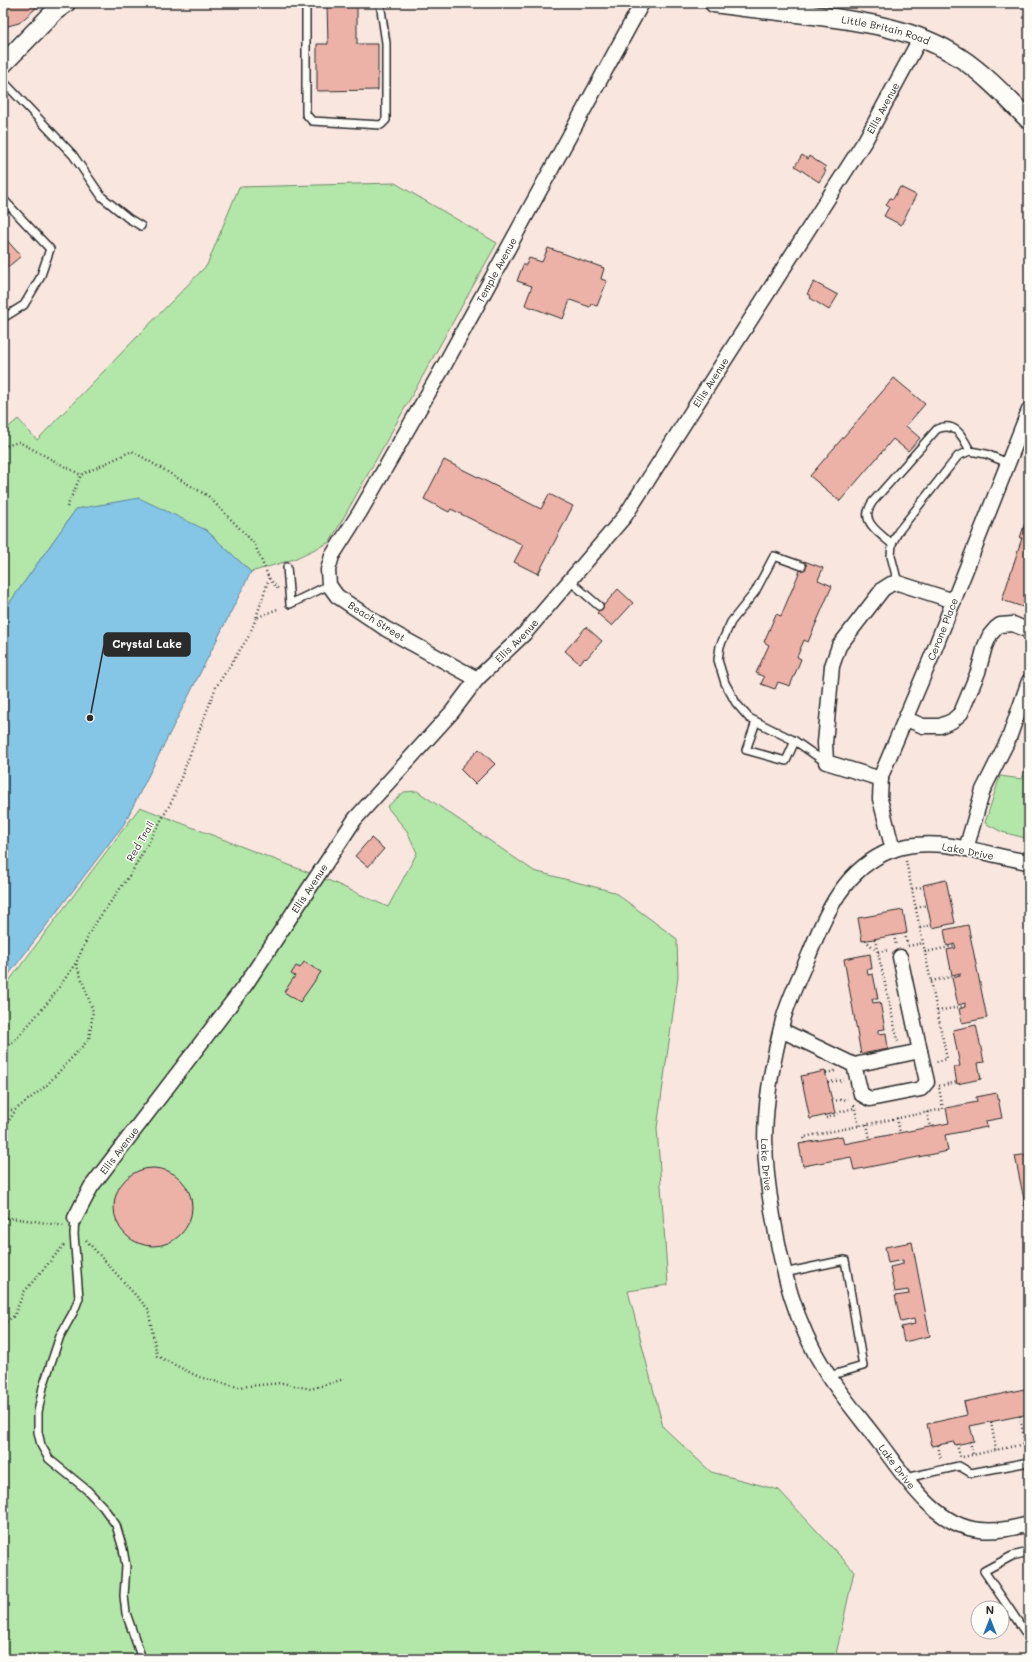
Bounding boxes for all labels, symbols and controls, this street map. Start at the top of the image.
street label: Little Britain Road [841,12,932,48]
street label: Ellis Avenue [863,80,902,136]
street label: Temple Avenue [473,235,520,305]
street label: Ellis Avenue [689,355,732,410]
street label: Cerone Place [924,596,961,662]
street label: Beach Street [346,598,408,644]
street label: Ellis Avenue [492,616,541,665]
callout: Crystal Lake [104,633,190,656]
text: Crystal Lake [112,636,182,651]
street label: Red Trail [123,818,157,864]
street label: Lake Drive [941,839,995,863]
street label: Ellis Avenue [288,861,331,916]
street label: Ellis Avenue [96,1124,142,1177]
street label: Lake Drive [758,1138,776,1192]
street label: Lake Drive [876,1441,919,1492]
north arrow [970,1600,1010,1640]
text: N [986,1602,994,1617]

